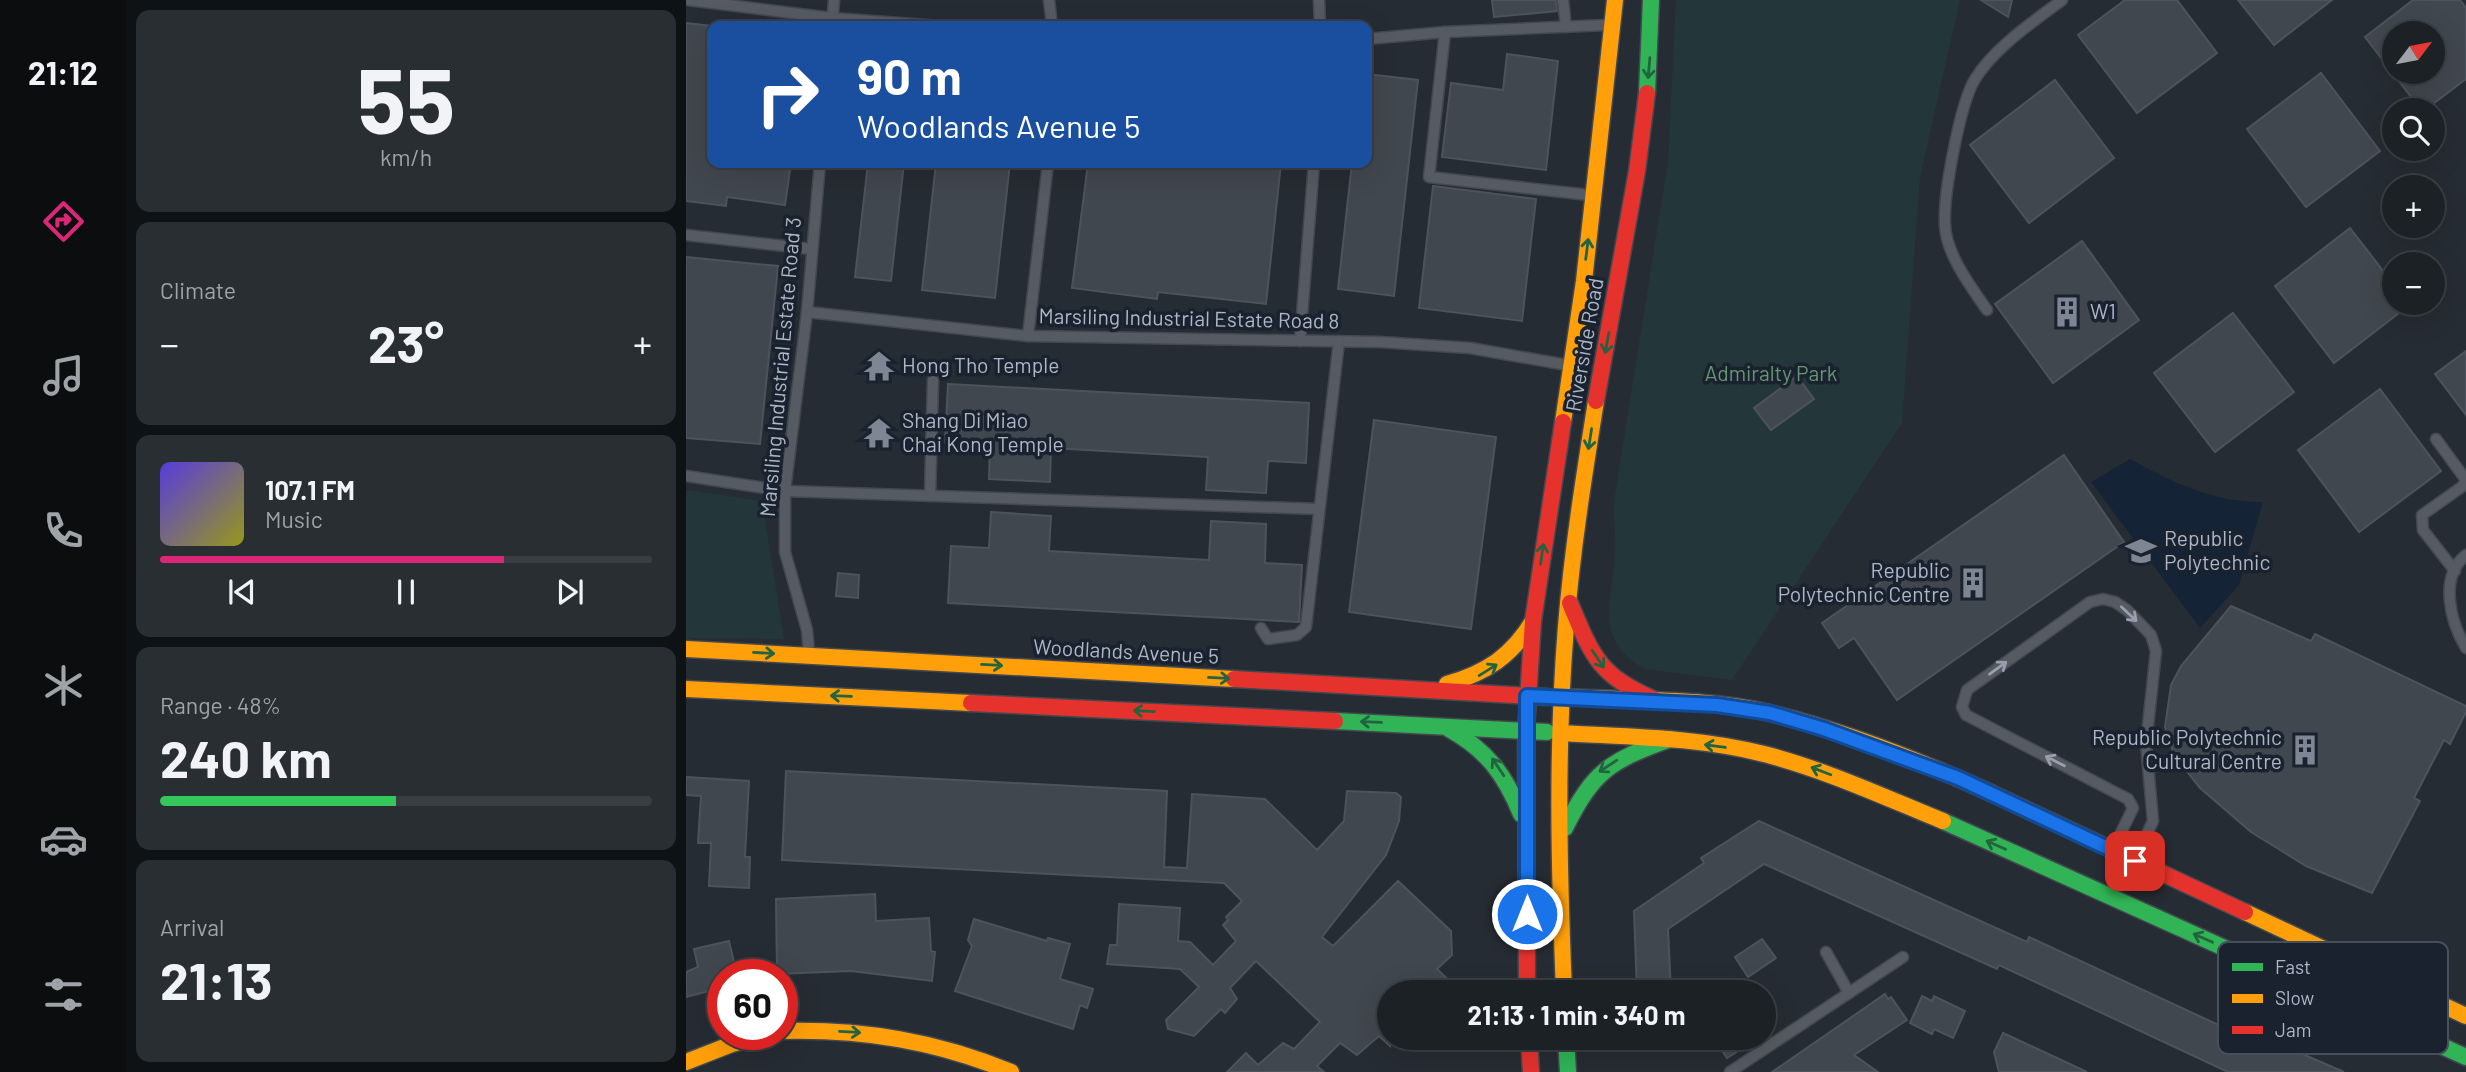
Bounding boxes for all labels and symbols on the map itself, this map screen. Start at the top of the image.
north arrow [2382,21,2445,84]
one-way arrow [1642,56,1655,79]
street label: Marsiling Industrial Estate Road 3 [754,216,805,518]
one-way arrow [1581,238,1594,261]
street label: Riverside Road [1559,276,1608,414]
building icon: W1 [2050,295,2084,329]
place label: W1 [2090,298,2116,323]
street label: Marsiling Industrial Estate Road 8 [1038,302,1340,333]
one-way arrow [1599,331,1613,354]
temple icon: Hong Tho Temple [862,349,896,383]
place label: Hong Tho Temple [902,352,1059,377]
park label: Admiralty Park [1705,360,1837,385]
place label: Shang Di Miao Chai Kong Temple [902,407,1064,456]
temple icon: Shang Di Miao Chai Kong Temple [862,416,896,450]
one-way arrow [1583,427,1596,450]
place label: Republic Polytechnic [2164,525,2270,574]
school or university icon: Republic Polytechnic [2124,534,2158,568]
one-way arrow [1536,543,1549,566]
place label: Republic Polytechnic Centre [1778,557,1950,606]
building icon: Republic Polytechnic Centre [1956,566,1990,600]
one-way arrow [2121,605,2138,622]
street label: Woodlands Avenue 5 [1033,633,1220,668]
one-way arrow [753,647,776,660]
one-way arrow [1591,649,1605,669]
one-way arrow [980,659,1003,672]
one-way arrow [1988,661,2007,675]
one-way arrow [1478,662,1498,676]
one-way arrow [1207,671,1230,684]
one-way arrow [829,690,852,703]
one-way arrow [1133,704,1155,717]
one-way arrow [1360,716,1383,729]
place label: Republic Polytechnic Cultural Centre [2092,724,2282,773]
building icon: Republic Polytechnic Cultural Centre [2288,733,2322,767]
one-way arrow [1704,739,1727,752]
one-way arrow [2045,753,2066,767]
one-way arrow [1491,758,1505,777]
one-way arrow [1598,759,1618,773]
one-way arrow [1810,764,1832,777]
pin [2105,831,2165,891]
one-way arrow [1985,838,2007,851]
position arrow [1490,877,1564,951]
one-way arrow [2193,931,2214,944]
legend [2218,942,2448,1054]
text: Fast [2275,955,2311,978]
speed limit sign: 60 [707,959,798,1050]
text: Slow [2275,986,2314,1009]
text: Jam [2275,1018,2311,1041]
one-way arrow [839,1025,862,1038]

